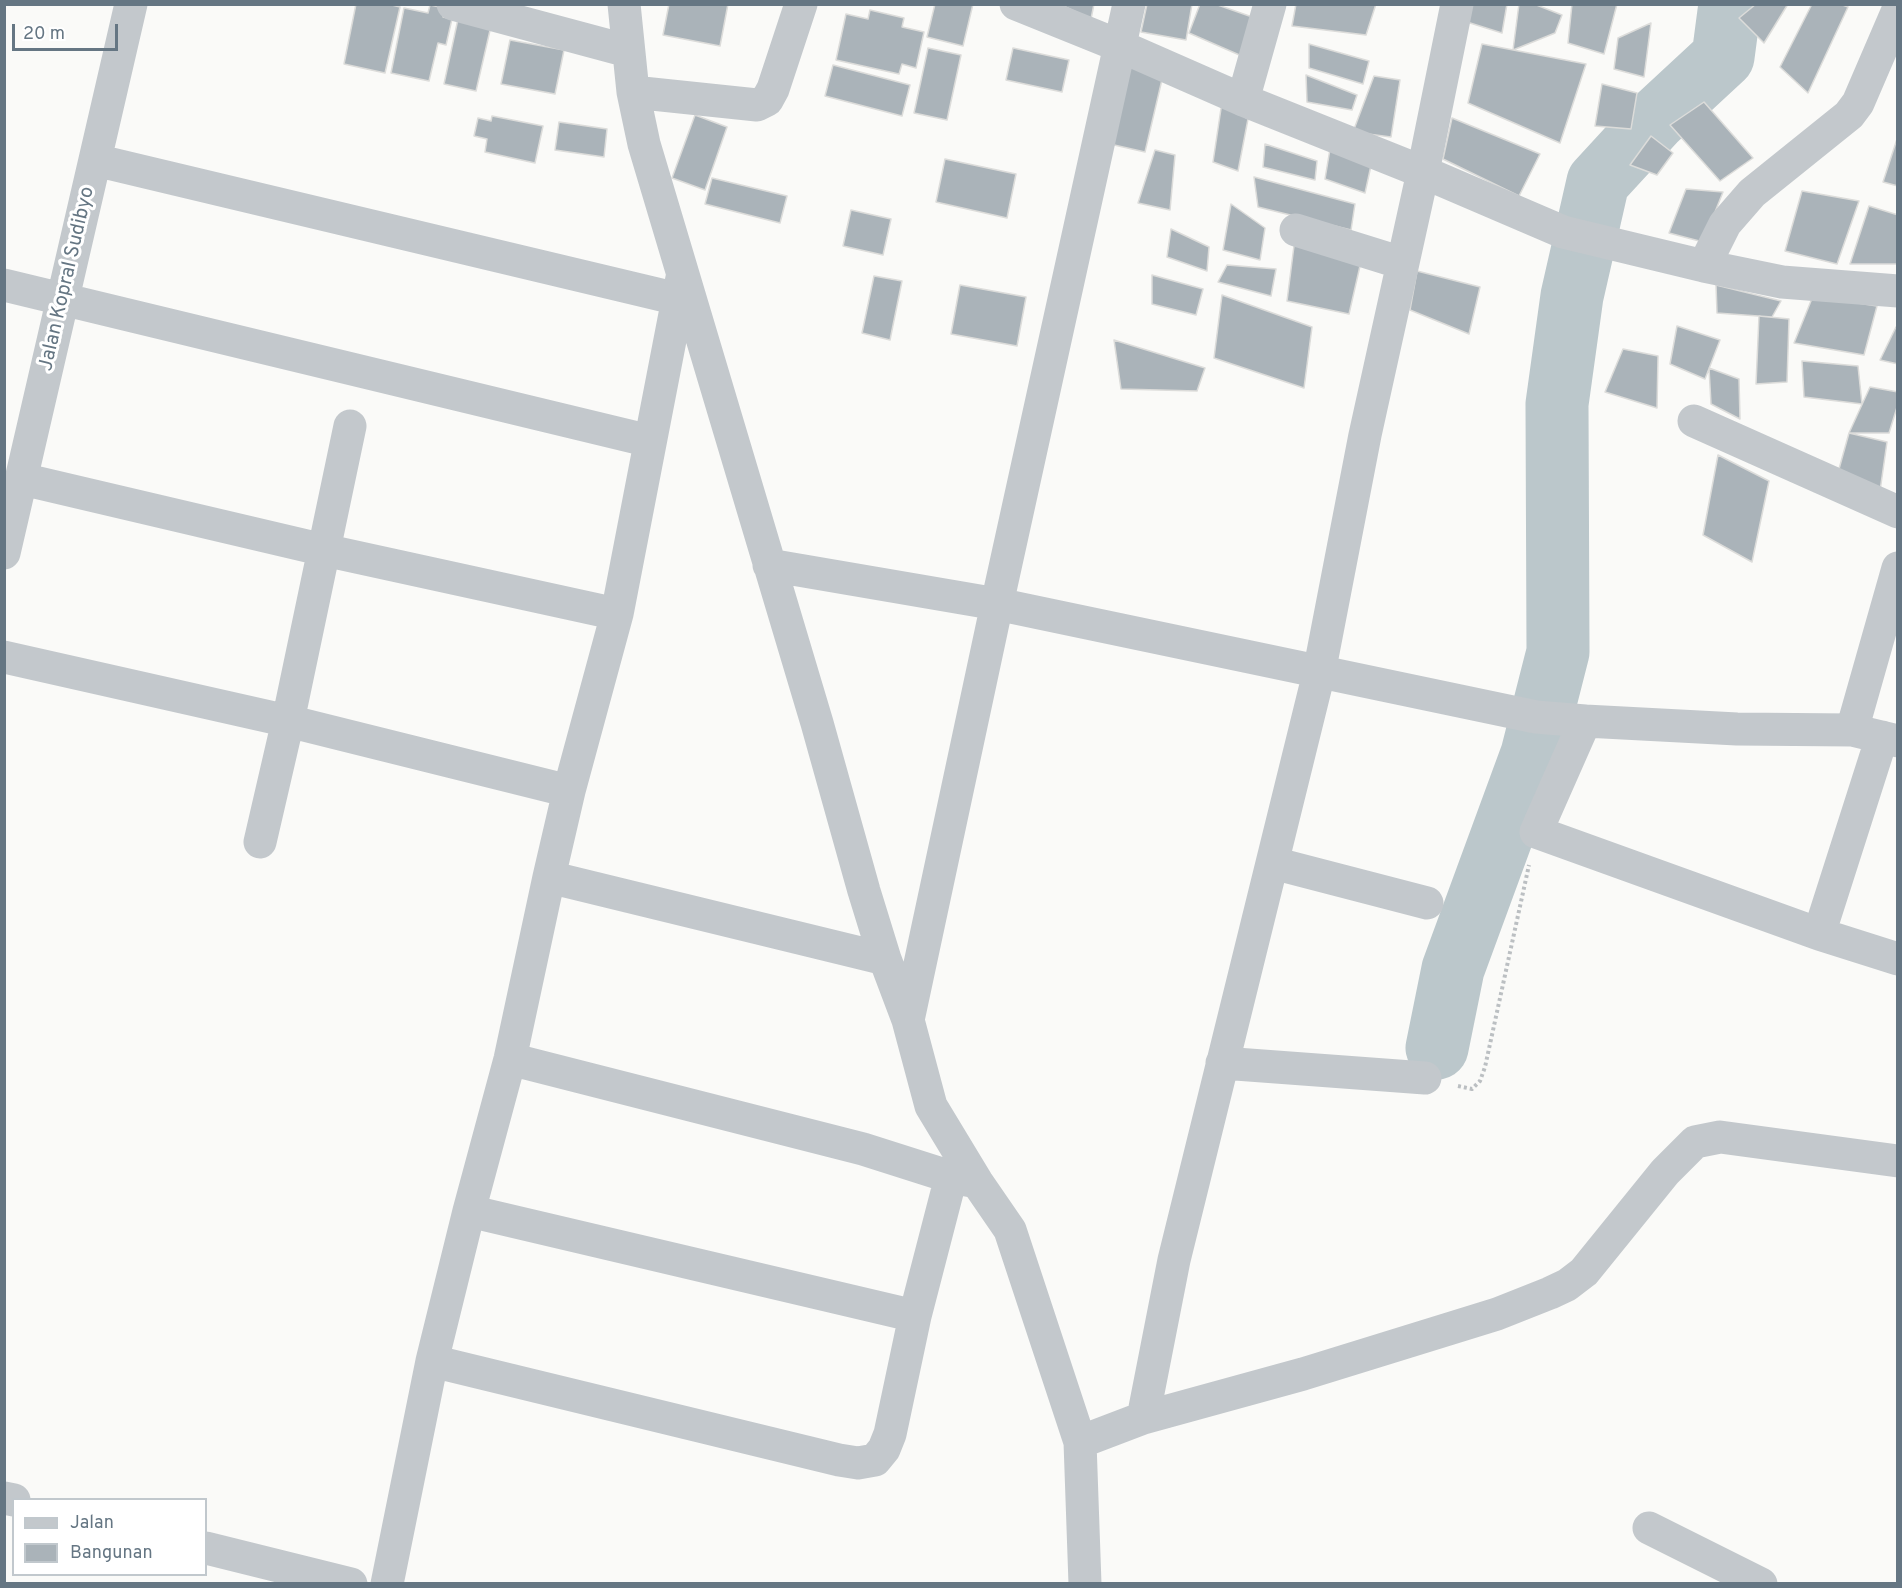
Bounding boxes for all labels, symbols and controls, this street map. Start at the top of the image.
scale bar [15,12,122,50]
text: 20 m [23,23,65,46]
street label: Jalan Kopral Sudibyo [35,184,101,374]
legend [12,1498,207,1576]
text: Jalan [70,1512,114,1535]
text: Bangunan [70,1542,153,1565]

